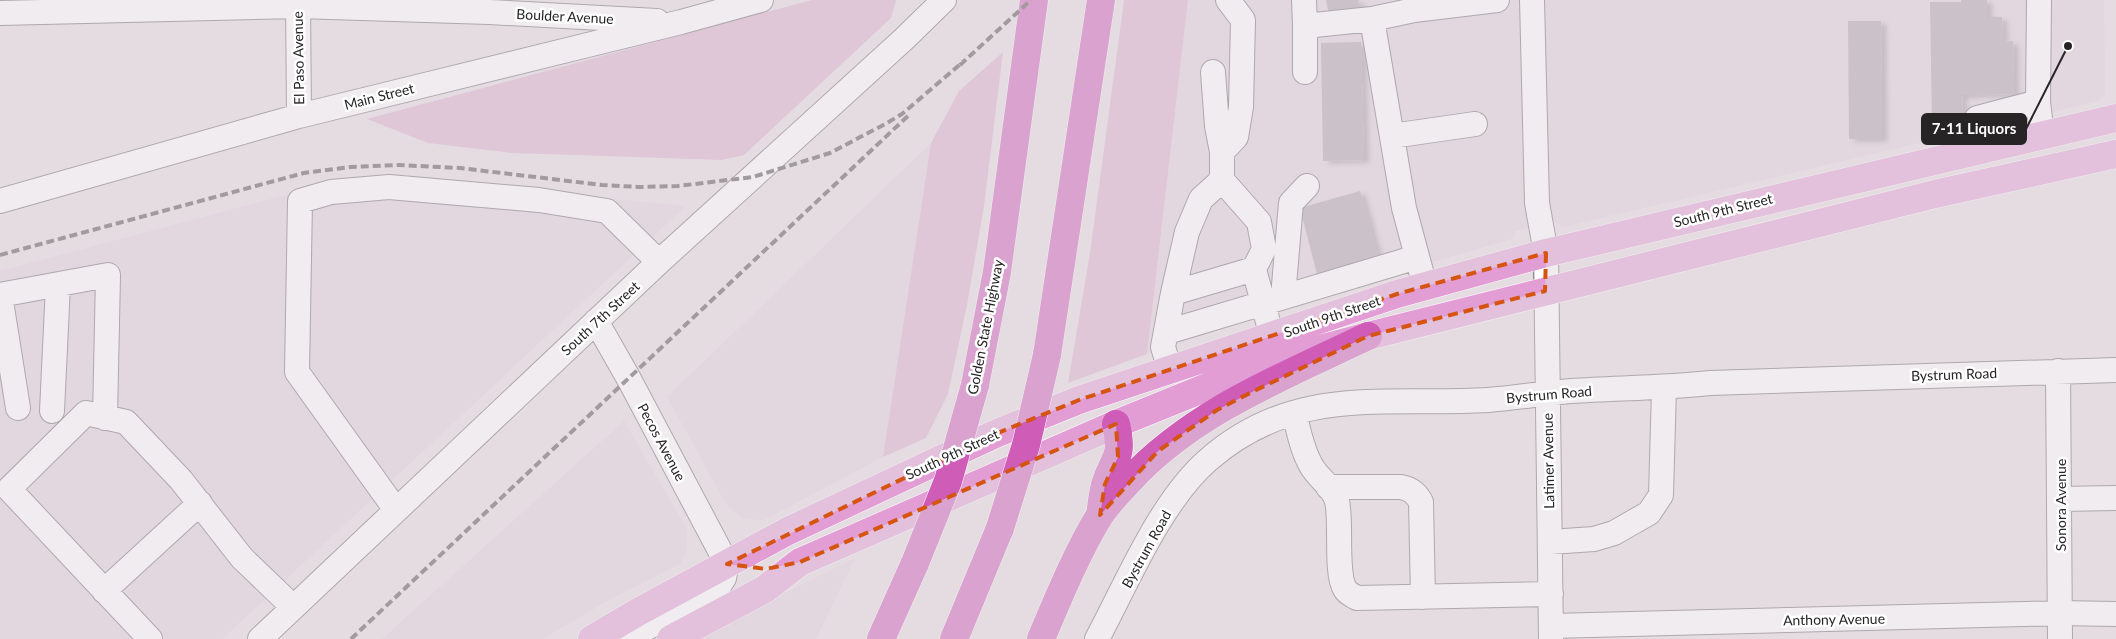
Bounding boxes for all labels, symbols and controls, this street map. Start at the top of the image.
street label: Boulder Avenue [516,5,614,27]
street label: El Paso Avenue [289,11,307,105]
street label: Main Street [342,79,416,113]
callout: 7-11 Liquors [1922,114,2026,144]
text: 7-11 Liquors [1932,119,2017,137]
street label: South 9th Street [1672,190,1774,230]
street label: Golden State Highway [964,257,1007,396]
street label: South 7th Street [557,277,643,359]
street label: South 9th Street [1281,292,1383,340]
street label: Bystrum Road [1911,364,1997,384]
street label: Bystrum Road [1505,382,1593,406]
street label: Pecos Avenue [634,400,690,484]
street label: Latimer Avenue [1539,413,1557,509]
street label: South 9th Street [903,425,1001,483]
street label: Sonora Avenue [2052,459,2069,551]
street label: Bystrum Road [1118,507,1174,591]
street label: Anthony Avenue [1783,610,1885,628]

